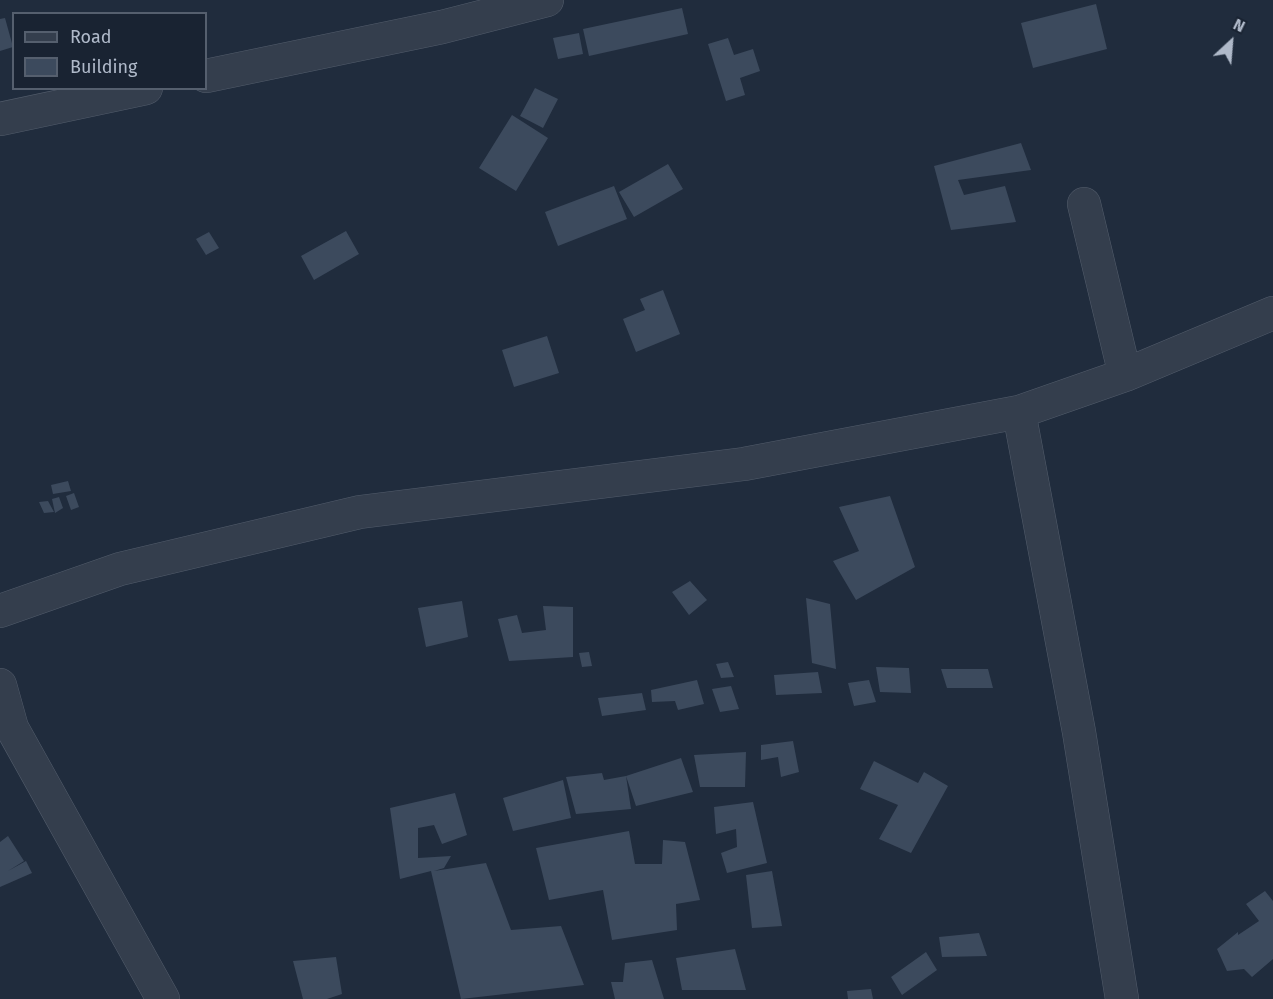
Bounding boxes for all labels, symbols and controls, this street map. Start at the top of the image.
legend [12,12,207,90]
north arrow [1201,12,1261,72]
text: N [1230,15,1248,36]
text: Road [70,26,112,48]
text: Building [70,56,137,78]

